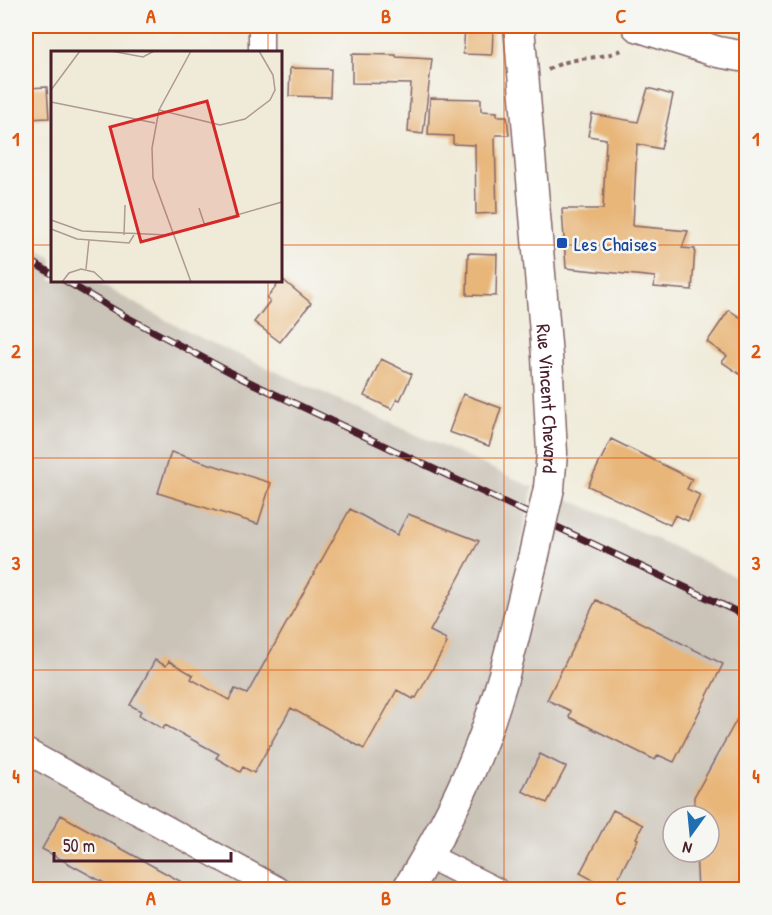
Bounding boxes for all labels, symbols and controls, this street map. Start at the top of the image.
text: A [146,2,156,29]
text: B [381,2,391,29]
text: C [616,2,627,29]
inset map [51,51,282,282]
text: 1 [12,125,20,152]
text: 1 [752,125,760,152]
place label: Les Chaises [574,230,657,257]
marker: Les Chaises [555,236,569,250]
street label: Rue Vincent Chevard [531,323,566,475]
text: 2 [11,337,21,364]
text: 2 [751,337,761,364]
text: 3 [12,549,21,576]
text: 3 [752,549,761,576]
text: 4 [12,762,20,789]
text: 4 [752,762,760,789]
north arrow [661,804,721,864]
scale bar [54,825,231,863]
text: 50 m [63,833,95,858]
text: N [680,837,694,860]
text: A [146,884,156,911]
text: B [381,884,391,911]
text: C [616,884,627,911]

